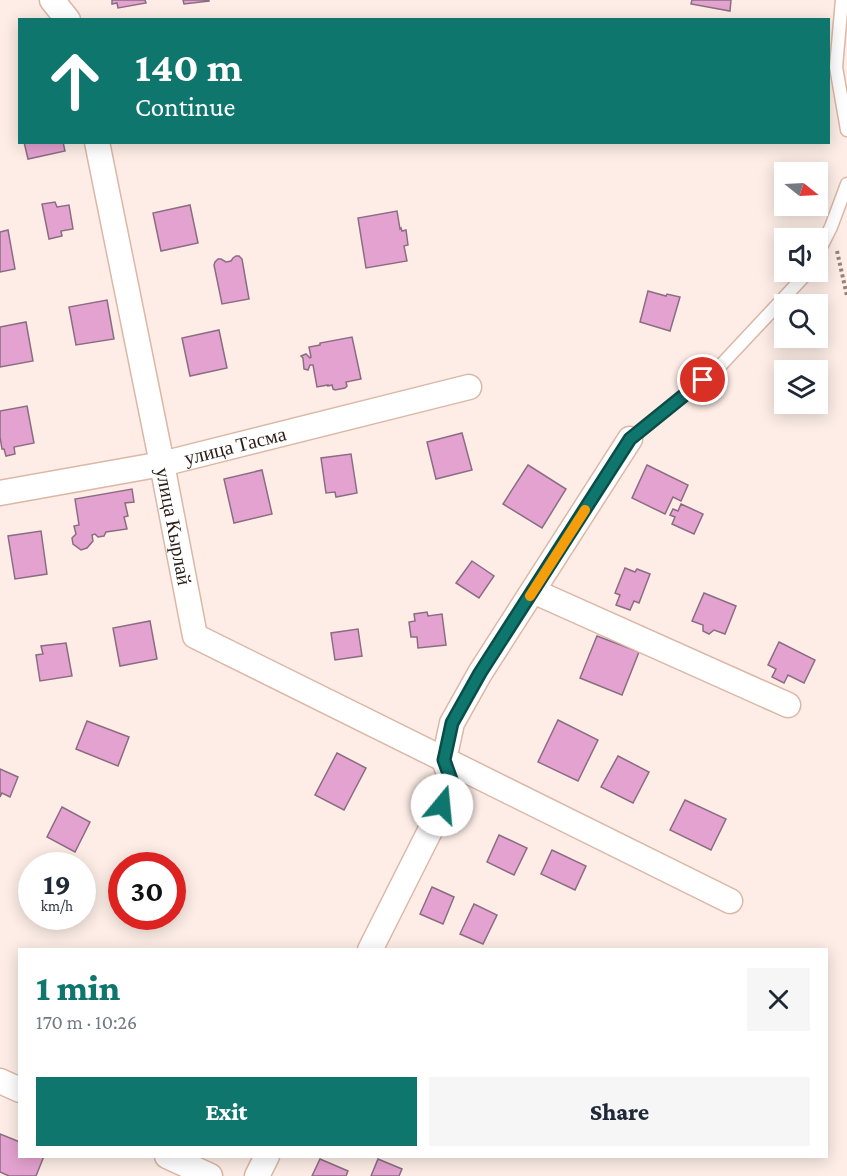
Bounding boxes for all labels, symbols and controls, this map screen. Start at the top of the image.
icon: ahead [36,42,114,120]
text: 140 m [135,43,243,90]
text: Continue [135,92,235,122]
north arrow [774,162,828,216]
map controls [774,162,828,414]
button: sound [774,228,828,282]
button: search [774,294,828,348]
pin [677,354,728,405]
button: layers [774,360,828,414]
icon: arrive [686,363,719,396]
street label: улица Тасма [182,422,288,470]
street label: улица Кырлай [151,466,196,587]
position arrow [410,773,474,837]
speed limit sign: 30 [108,852,186,930]
text: 19 [43,867,71,900]
text: km/h [41,898,73,914]
text: 1 min [36,968,120,1008]
button: close [747,968,810,1031]
text: 170 m · 10:26 [36,1011,137,1033]
button: Exit [36,1077,417,1146]
button: Share [429,1077,810,1146]

